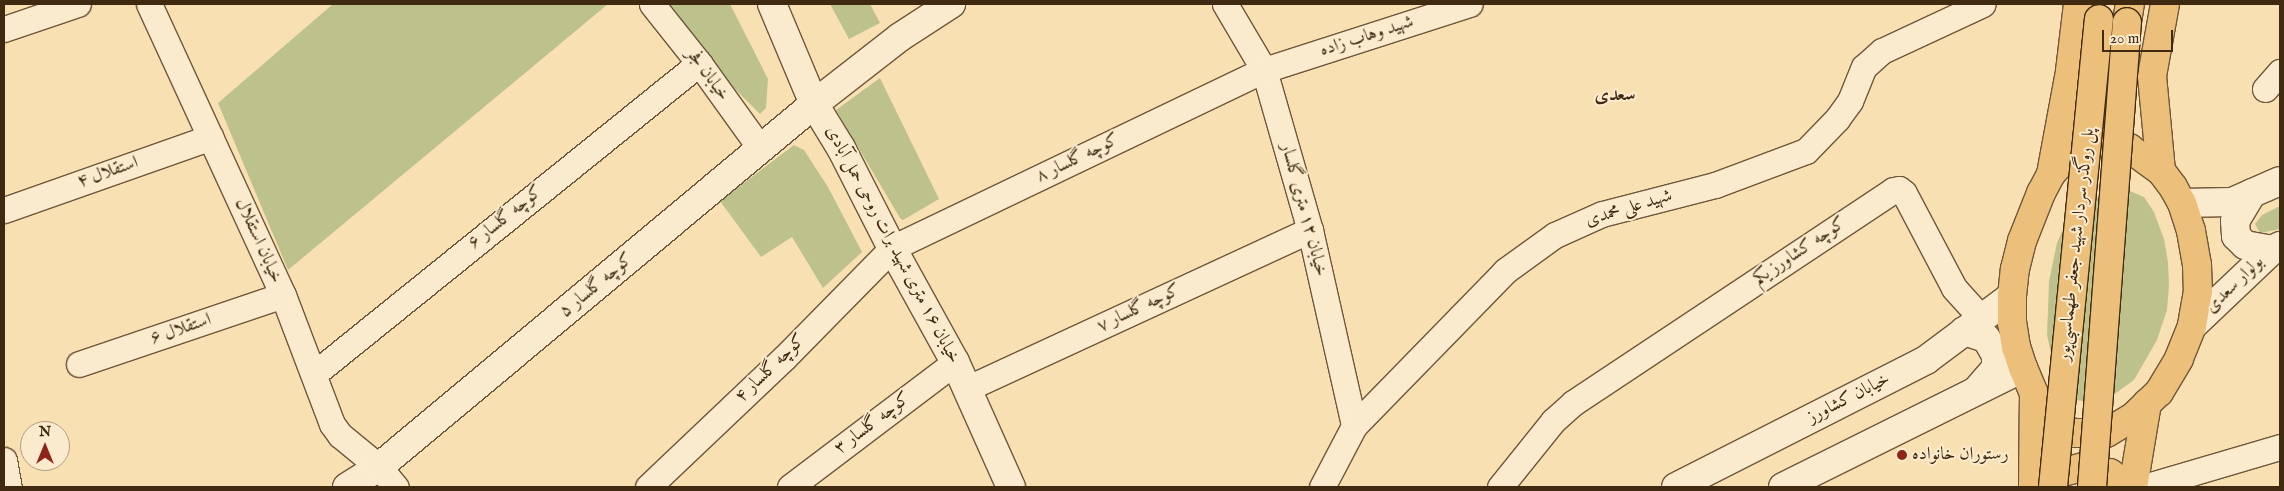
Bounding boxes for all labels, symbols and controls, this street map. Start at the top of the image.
street label: شهید وهاب زاده [1317,12,1417,62]
scale bar [2104,20,2175,52]
text: 20 m [2110,29,2139,48]
street label: خیابان فجر [681,44,733,106]
district label: سعدی [1594,85,1636,107]
street label: خیابان ۱۶ متری شهید برات روحی حمل آبادی [820,123,964,367]
street label: پل روگذر سردار شهید جعفر طهماسبی‌پور [2054,127,2100,363]
street label: کوچه گلسار ۸ [1033,130,1123,188]
street label: خیابان ۱۲ متری گلسار [1275,141,1331,279]
street label: استقلال ۴ [75,153,141,193]
street label: کوچه گلسار ۶ [464,181,548,255]
street label: شهید علی محمدی [1583,186,1675,232]
street label: خیابان استقلال [230,195,286,287]
street label: کوچه کشاورز یکم [1749,213,1851,291]
street label: کوچه گلسار ۵ [556,249,638,323]
street label: بولوار سعدی [2201,252,2269,318]
street label: کوچه گلسار ۷ [1094,280,1184,338]
street label: استقلال ۶ [148,310,214,350]
street label: کوچه گلسار ۴ [731,330,811,408]
street label: خیابان کشاورز [1804,369,1894,429]
street label: کوچه گلسار ۳ [831,388,915,460]
north arrow [20,421,70,471]
text: N [39,423,51,441]
place label: رستوران خانواده [1912,444,2009,466]
marker: رستوران خانواده [1896,449,1908,461]

